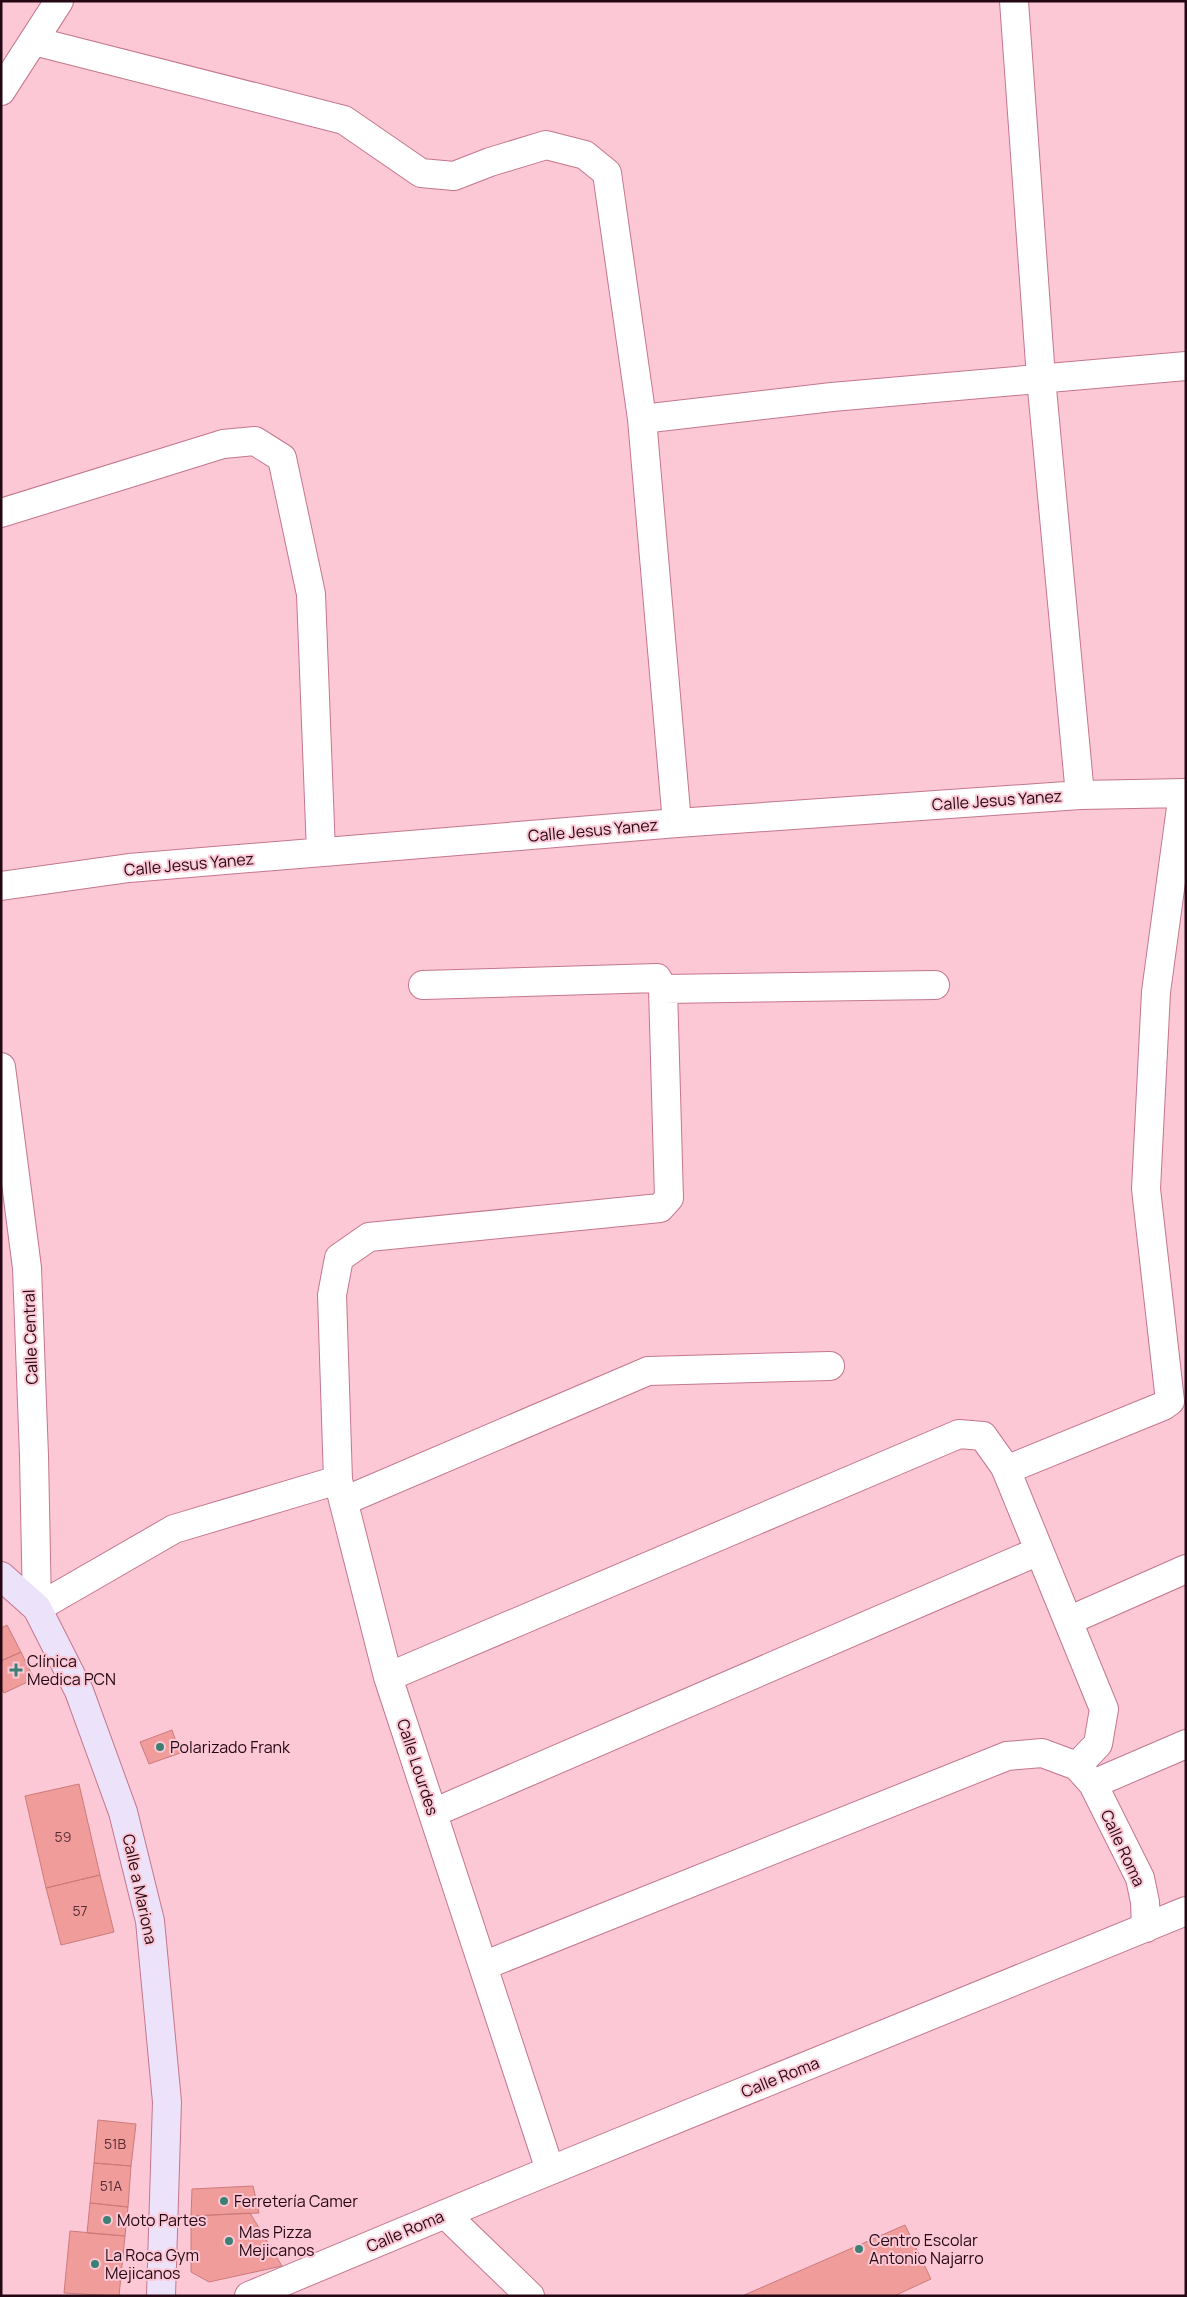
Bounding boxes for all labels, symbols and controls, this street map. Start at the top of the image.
street label: Calle Jesus Yanez [931,784,1063,816]
street label: Calle Jesus Yanez [527,813,659,847]
street label: Calle Jesus Yanez [123,847,255,881]
street label: Calle Central [17,1289,43,1385]
place label: Clínica Medica PCN [27,1650,116,1690]
marker: Clínica Medica PCN [9,1663,23,1677]
street label: Calle Lourdes [392,1716,444,1818]
place label: Polarizado Frank [170,1736,291,1758]
marker: Polarizado Frank [154,1741,166,1753]
street label: Calle Roma [1096,1806,1150,1890]
house number: 59 [55,1827,71,1846]
street label: Calle a Mariona [118,1832,162,1946]
house number: 57 [72,1901,88,1920]
street label: Calle Roma [738,2051,822,2103]
house number: 51B [104,2134,126,2153]
house number: 51A [100,2176,122,2195]
place label: Ferretería Camer [234,2190,358,2212]
marker: Ferretería Camer [218,2195,230,2207]
street label: Calle Roma [363,2205,447,2257]
place label: Moto Partes [117,2209,206,2231]
marker: Moto Partes [101,2214,113,2226]
place label: Mas Pizza Mejicanos [239,2221,314,2261]
place label: Centro Escolar Antonio Najarro [869,2229,984,2269]
marker: Mas Pizza Mejicanos [223,2235,235,2247]
marker: Centro Escolar Antonio Najarro [853,2243,865,2255]
place label: La Roca Gym Mejicanos [105,2244,199,2284]
marker: La Roca Gym Mejicanos [89,2258,101,2270]

